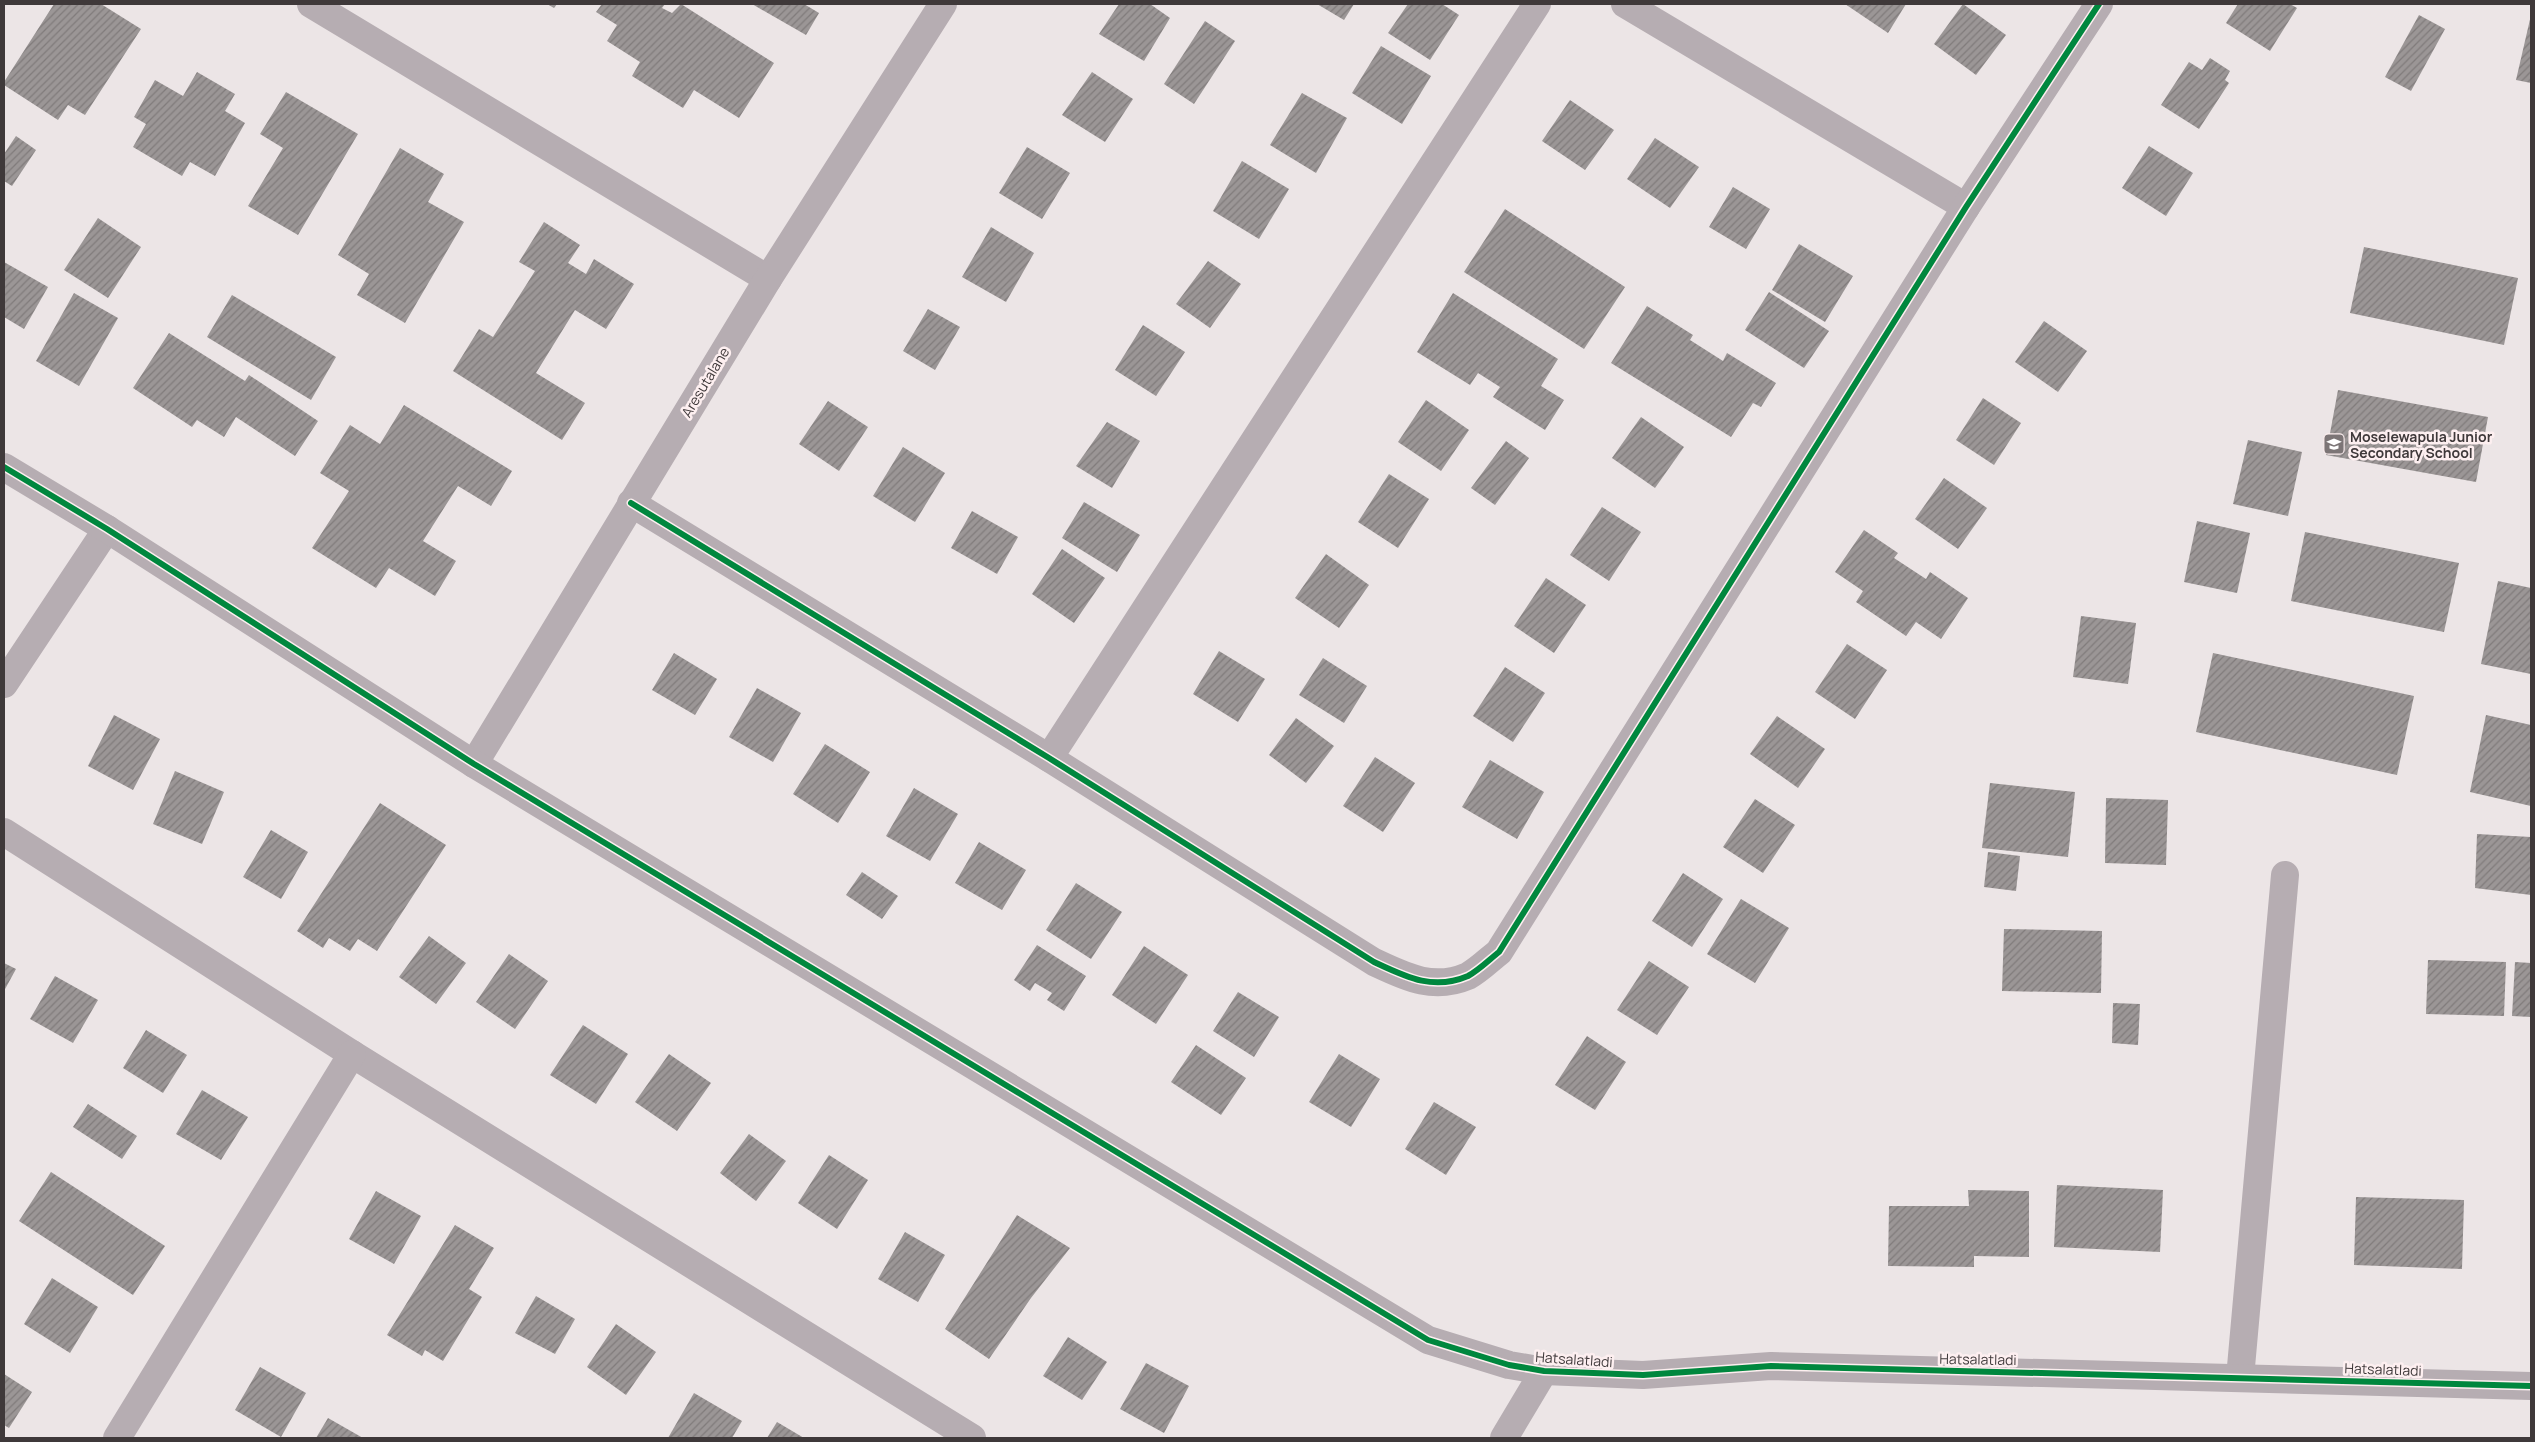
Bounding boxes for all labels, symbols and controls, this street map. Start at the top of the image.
street label: Aresutalane [677,343,733,421]
place label: Moselewapula Junior Secondary School [2350,427,2493,462]
school or university icon: Moselewapula Junior Secondary School [2322,432,2346,456]
street label: Hatsalatladi [1535,1347,1613,1371]
street label: Hatsalatladi [1939,1349,2017,1369]
street label: Hatsalatladi [2344,1358,2422,1380]

